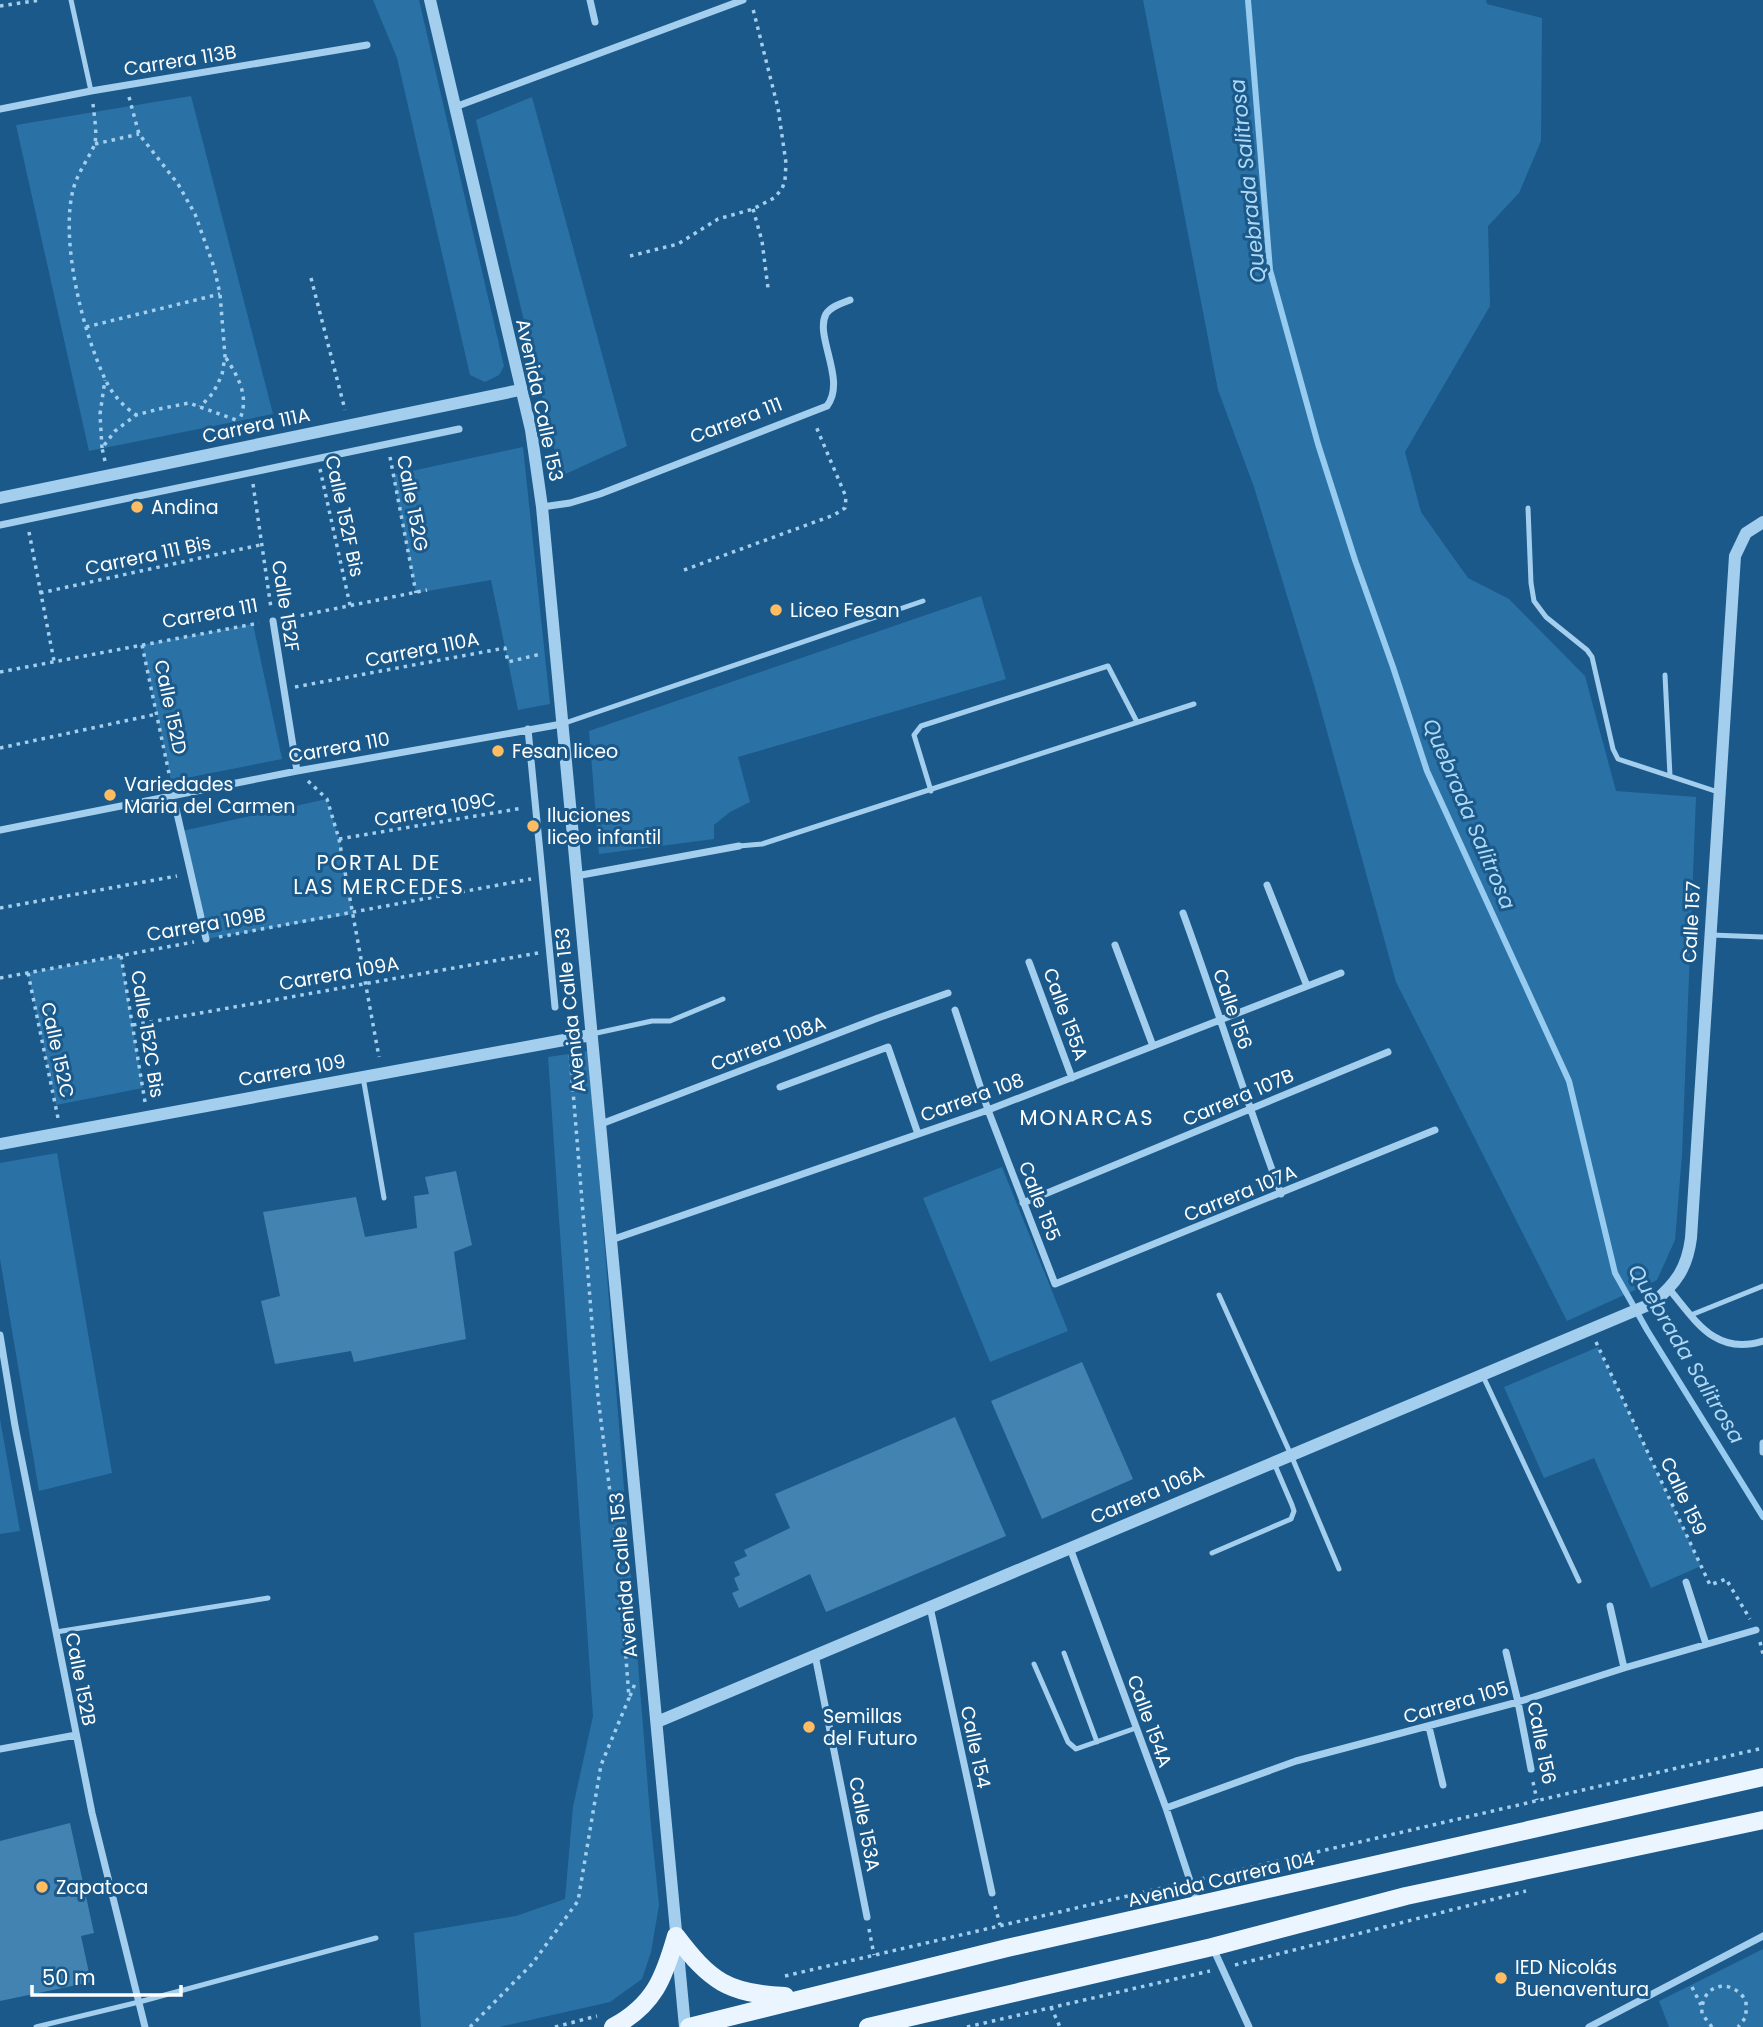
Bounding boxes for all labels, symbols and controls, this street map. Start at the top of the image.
street label: Carrera 113B [122,38,238,83]
water label: Quebrada Salitrosa [1222,78,1273,284]
street label: Avenida Calle 153 [509,316,570,484]
street label: Carrera 111 [686,391,786,450]
street label: Carrera 111A [200,401,313,450]
street label: Calle 152F Bis [318,453,371,579]
street label: Calle 152G [390,453,435,553]
place label: Andina [151,494,219,521]
marker: Andina [129,499,145,515]
street label: Carrera 111 Bis [83,529,214,582]
street label: Calle 152F [265,558,306,654]
street label: Carrera 111 [160,592,260,635]
place label: Liceo Fesan [790,597,900,624]
marker: Liceo Fesan [768,602,784,618]
street label: Carrera 110A [363,625,481,674]
street label: Calle 152D [147,657,194,757]
water label: Quebrada Salitrosa [1416,714,1523,914]
street label: Carrera 110 [286,725,392,770]
place label: Fesan liceo [512,738,618,765]
marker: Fesan liceo [490,743,506,759]
place label: Variedades Maria del Carmen [124,771,295,820]
street label: Carrera 109C [372,786,498,833]
marker: Variedades Maria del Carmen [102,787,118,803]
place label: Iluciones liceo infantil [547,802,661,851]
marker: Iluciones liceo infantil [525,818,541,834]
district label: PORTAL DE LAS MERCEDES [293,848,465,901]
street label: Calle 157 [1676,880,1707,964]
street label: Carrera 109B [145,901,268,948]
street label: Avenida Calle 153 [548,926,593,1094]
street label: Carrera 109A [277,950,401,997]
street label: Calle 155A [1036,964,1095,1064]
street label: Calle 156 [1206,965,1259,1053]
street label: Calle 152C Bis [124,968,171,1100]
street label: Calle 152C [34,1000,81,1101]
street label: Carrera 108A [707,1009,830,1078]
street label: Carrera 109 [236,1048,348,1093]
street label: Carrera 107B [1178,1062,1298,1133]
street label: Carrera 108 [917,1066,1028,1129]
district label: MONARCAS [1020,1103,1154,1132]
street label: Calle 155 [1012,1157,1067,1245]
street label: Carrera 107A [1180,1158,1301,1228]
water label: Quebrada Salitrosa [1621,1259,1752,1449]
street label: Calle 159 [1654,1453,1713,1540]
street label: Carrera 106A [1086,1458,1208,1531]
street label: Avenida Calle 153 [603,1491,644,1659]
street label: Calle 152B [58,1630,103,1728]
street label: Calle 154A [1120,1671,1179,1771]
street label: Carrera 105 [1400,1675,1512,1730]
street label: Calle 156 [1520,1699,1563,1787]
place label: Semillas del Futuro [823,1703,917,1752]
street label: Calle 154 [954,1703,997,1791]
marker: Semillas del Futuro [801,1719,817,1735]
street label: Calle 153A [842,1775,887,1874]
street label: Avenida Carrera 104 [1125,1845,1317,1914]
place label: Zapatoca [56,1874,148,1901]
marker: Zapatoca [34,1879,50,1895]
scale bar [32,1954,180,1998]
place label: IED Nicolás Buenaventura [1515,1954,1649,2003]
text: 50 m [42,1963,96,1992]
marker: IED Nicolás Buenaventura [1493,1970,1509,1986]

